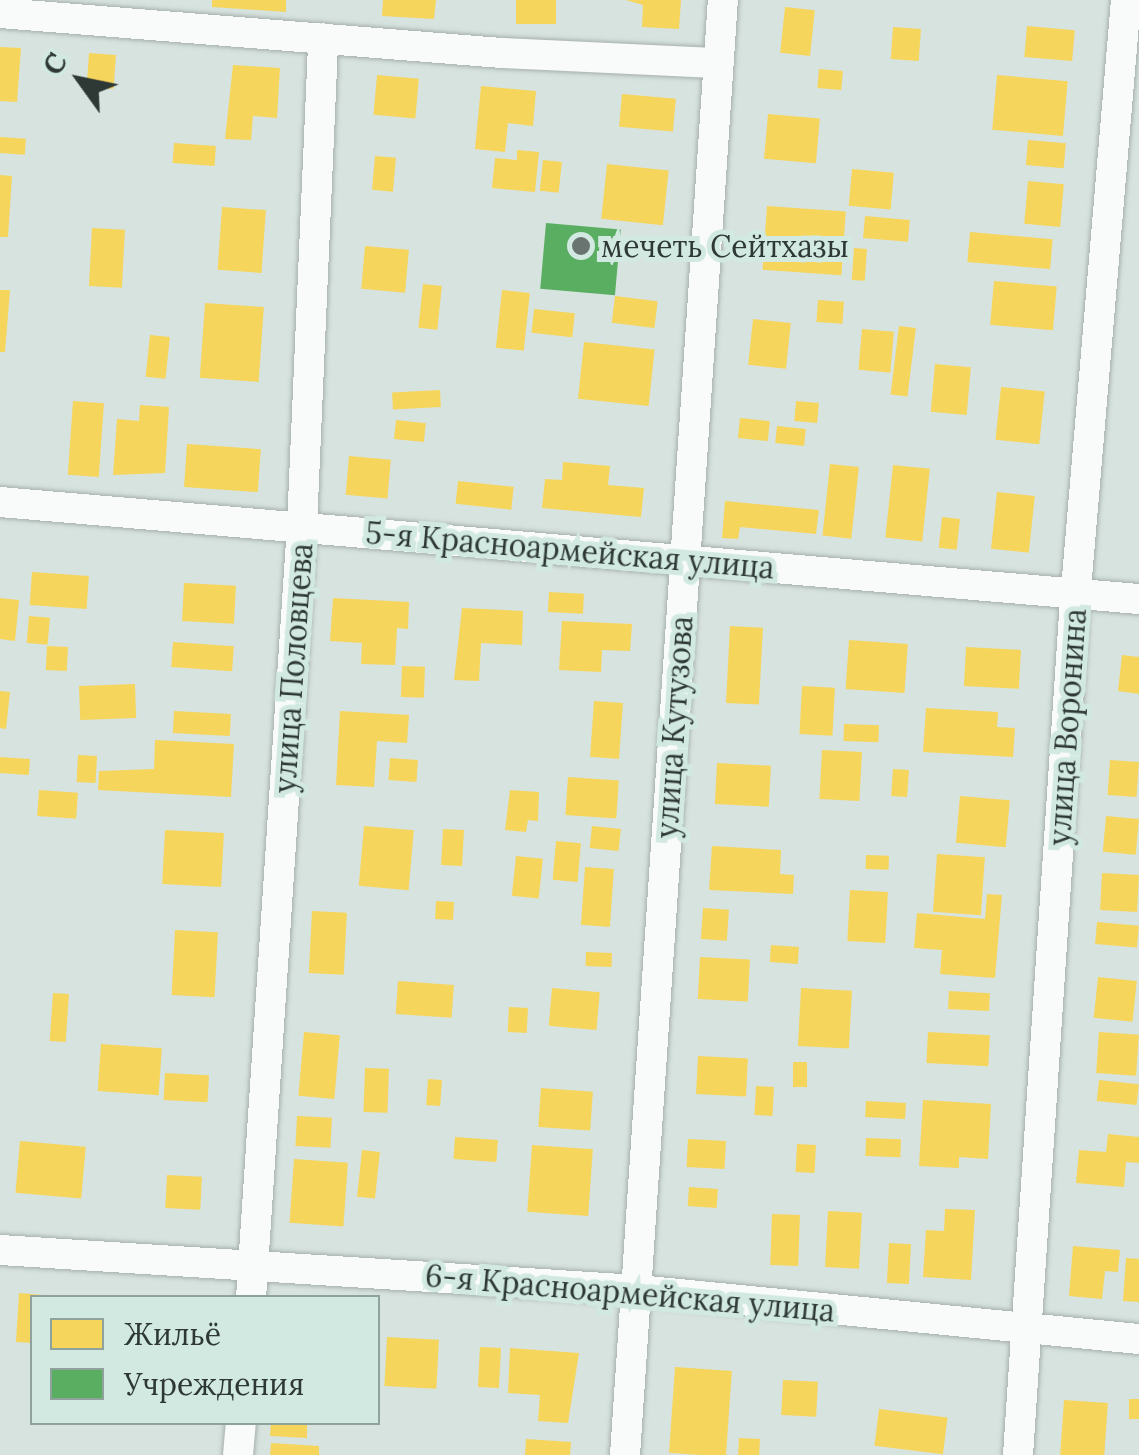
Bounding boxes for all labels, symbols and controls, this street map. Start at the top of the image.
north arrow [30,30,130,130]
text: С [34,46,75,82]
place label: мечеть Сейтхазы [601,228,849,264]
marker: мечеть Сейтхазы [570,235,592,257]
street label: 5-я Красноармейская улица [364,514,776,586]
street label: улица Половцева [266,542,320,794]
street label: улица Воронина [1041,607,1093,847]
street label: улица Кутузова [648,615,700,839]
street label: 6-я Красноармейская улица [424,1257,836,1329]
legend [30,1295,380,1425]
text: Жильё [124,1315,221,1353]
text: Учреждения [124,1365,304,1403]

